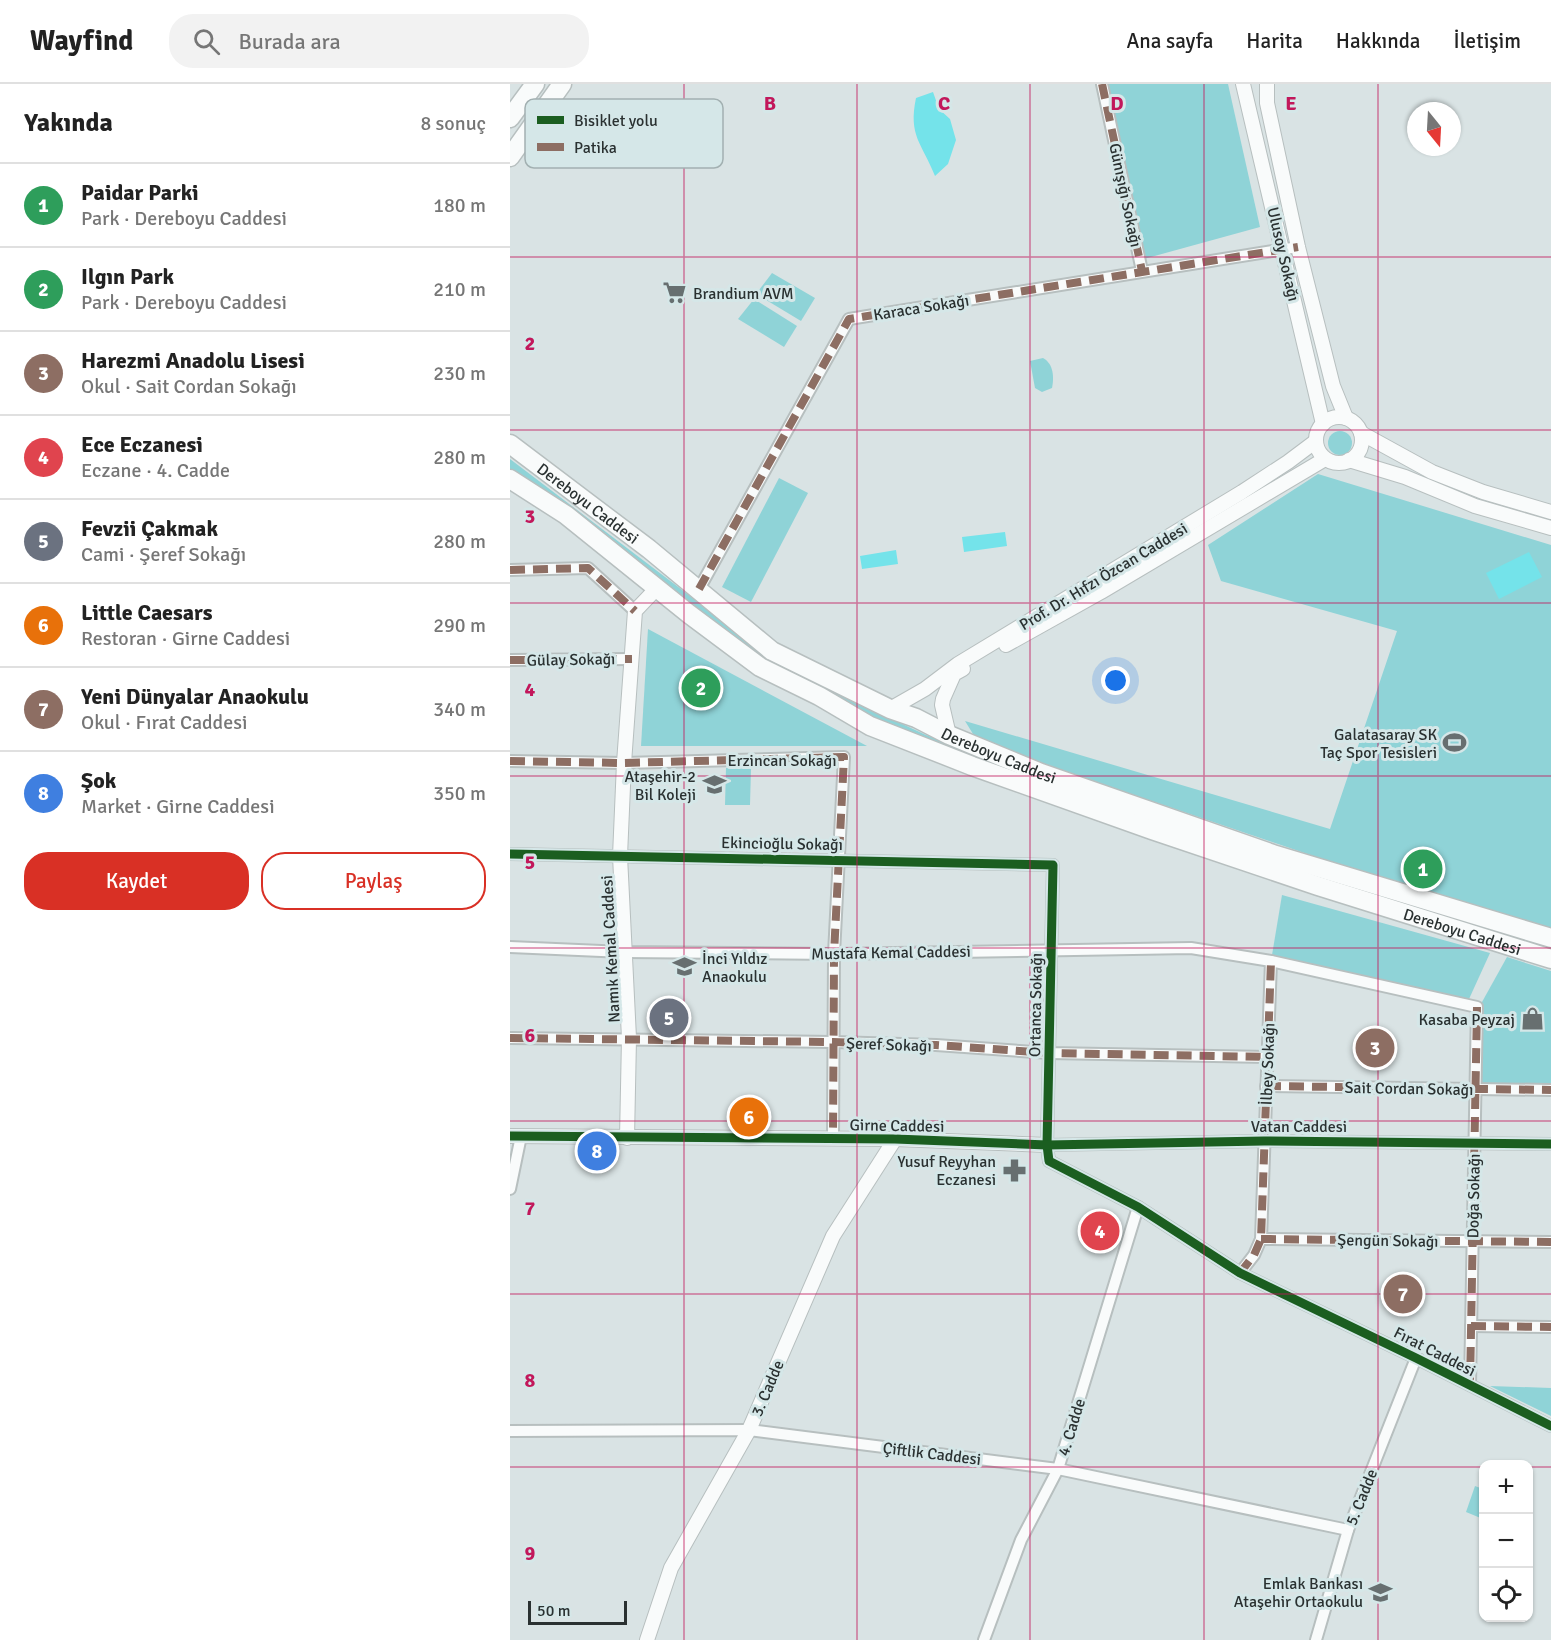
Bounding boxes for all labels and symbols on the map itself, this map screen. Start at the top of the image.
text: B [764,91,776,116]
text: C [938,91,950,116]
text: D [1110,91,1124,116]
text: E [1285,91,1297,116]
legend [525,99,723,168]
north arrow [1407,102,1461,156]
text: Bisiklet yolu [574,111,658,131]
text: Patika [574,138,617,158]
street label: Günışığı Sokağı [1104,141,1146,249]
street label: Ulusoy Sokağı [1262,205,1304,303]
supermarket icon: Brandium AVM [662,280,688,306]
place label: Brandium AVM [693,284,794,304]
street label: Karaca Sokağı [872,291,970,325]
text: 2 [525,331,535,356]
street label: Dereboyu Caddesi [533,459,642,549]
text: 3 [525,504,535,529]
street label: Prof. Dr. Hıfzı Özcan Caddesi [1016,519,1191,635]
street label: Gülay Sokağı [526,649,616,671]
pin: 2 [682,666,720,710]
your location [1101,666,1130,695]
text: 4 [525,677,536,702]
street label: Dereboyu Caddesi [938,724,1059,788]
place label: Galatasaray SK Taç Spor Tesisleri [1320,725,1437,763]
sports icon: Galatasaray SK Taç Spor Tesisleri [1442,730,1468,756]
street label: Erzincan Sokağı [727,751,837,771]
place label: Ataşehir-2 Bil Koleji [625,767,696,805]
school or university icon: Ataşehir-2 Bil Koleji [701,772,727,798]
street label: Ekincioğlu Sokağı [721,833,843,855]
pin: 1 [1404,846,1442,892]
text: 5 [525,850,535,875]
street label: Namık Kemal Caddesi [597,875,625,1023]
street label: Dereboyu Caddesi [1401,904,1523,960]
street label: Mustafa Kemal Caddesi [811,942,971,964]
place label: İnci Yıldız Anaokulu [702,949,768,987]
street label: Ortanca Sokağı [1025,953,1047,1057]
school or university icon: İnci Yıldız Anaokulu [671,954,697,980]
pin: 5 [650,996,688,1040]
shop icon: Kasaba Peyzaj [1520,1006,1546,1032]
place label: Kasaba Peyzaj [1419,1010,1515,1030]
street label: İlbey Sokağı [1257,1022,1279,1106]
text: 6 [525,1023,536,1048]
pin: 3 [1356,1026,1394,1070]
street label: Şeref Sokağı [846,1034,932,1056]
street label: Sait Cordan Sokağı [1344,1078,1474,1100]
pin: 6 [730,1094,768,1140]
street label: Girne Caddesi [849,1115,945,1137]
street label: Vatan Caddesi [1251,1117,1347,1137]
pin: 8 [578,1128,616,1174]
place label: Yusuf Reyyhan Eczanesi [897,1152,996,1190]
street label: Doğa Sokağı [1463,1153,1485,1239]
pharmacy icon: Yusuf Reyyhan Eczanesi [1001,1157,1027,1183]
text: 7 [525,1196,536,1221]
pin: 4 [1080,1208,1120,1254]
street label: Şengün Sokağı [1337,1230,1439,1252]
pin: 7 [1384,1272,1422,1316]
street label: Fırat Caddesi [1390,1323,1479,1381]
street label: 3. Cadde [747,1357,789,1419]
text: 8 [525,1368,536,1393]
street label: 4. Cadde [1054,1396,1090,1458]
street label: Çiftlik Caddesi [882,1438,982,1470]
street label: 5. Cadde [1342,1466,1382,1528]
text: 9 [525,1541,536,1566]
place label: Emlak Bankası Ataşehir Ortaokulu [1234,1574,1363,1612]
school or university icon: Emlak Bankası Ataşehir Ortaokulu [1368,1579,1394,1605]
scale bar [528,1598,627,1626]

